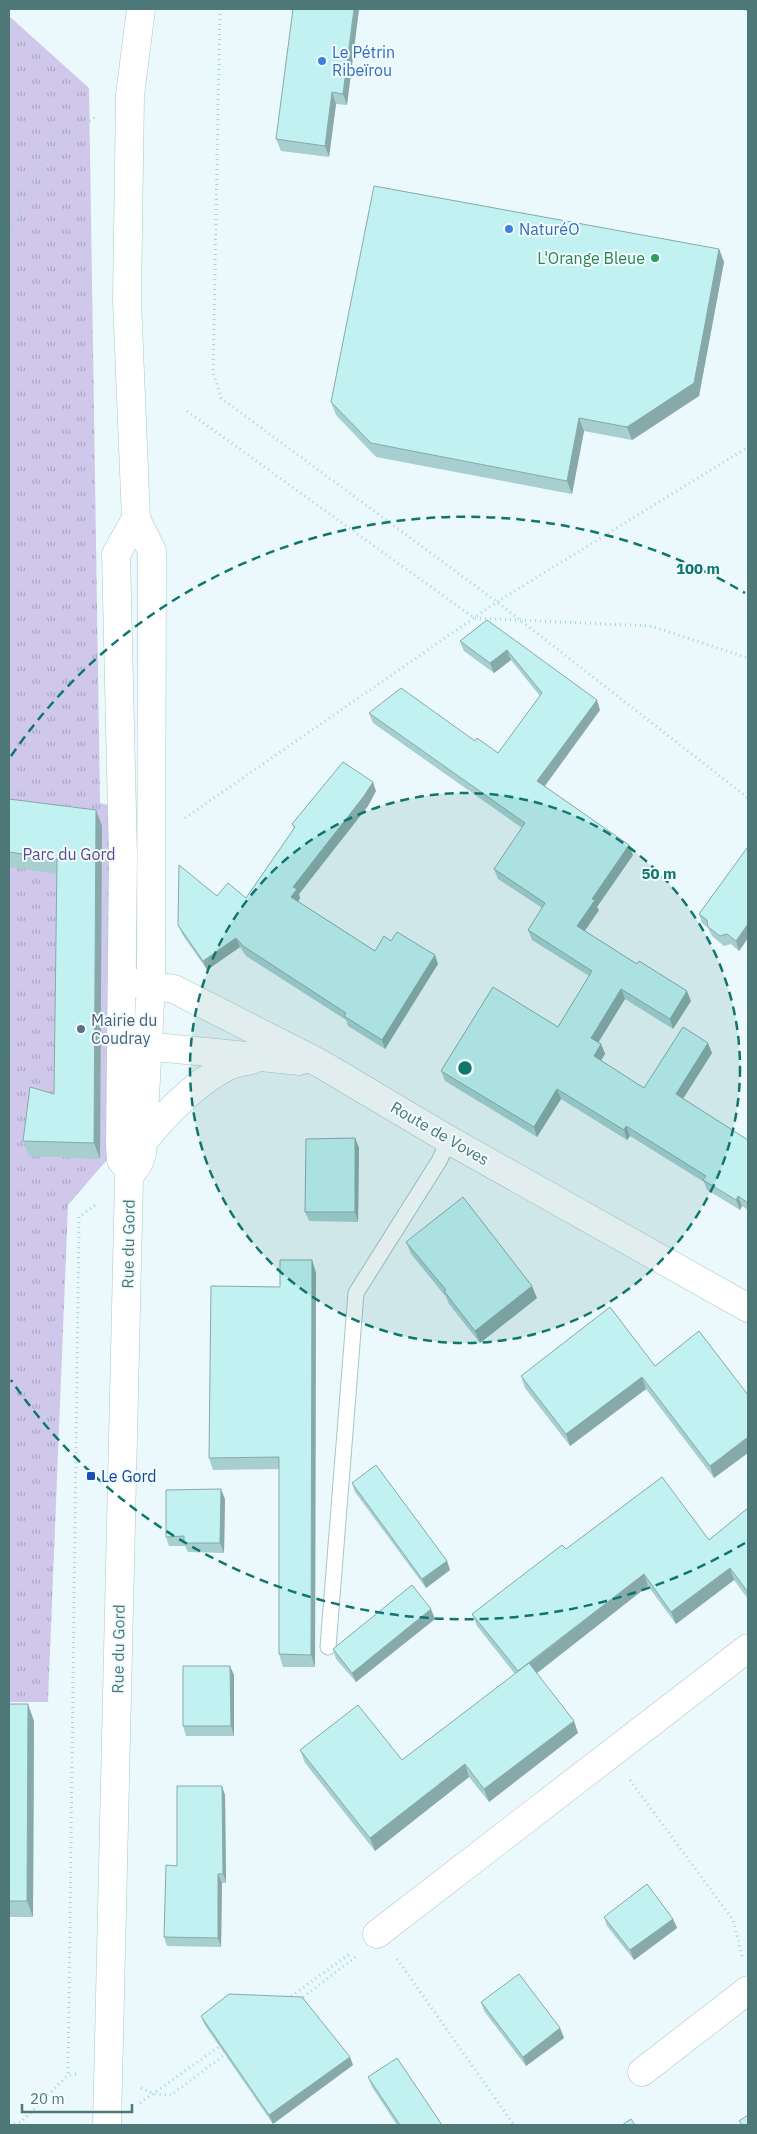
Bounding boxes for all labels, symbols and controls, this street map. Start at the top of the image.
place label: Le Pétrin Ribeïrou [332,42,395,80]
marker: Le Pétrin Ribeïrou [316,55,328,67]
place label: NaturéO [519,219,579,239]
marker: NaturéO [503,223,515,235]
place label: L'Orange Bleue [537,248,645,268]
marker: L'Orange Bleue [649,252,661,264]
text: 100 m [676,559,720,578]
park label: Parc du Gord [23,844,115,864]
text: 50 m [642,864,676,883]
place label: Mairie du Coudray [91,1010,157,1048]
marker: Mairie du Coudray [75,1023,87,1035]
centre of rings [456,1059,474,1077]
street label: Route de Voves [387,1097,493,1169]
street label: Rue du Gord [117,1199,139,1289]
place label: Le Gord [101,1466,157,1486]
marker: Le Gord [85,1470,97,1482]
street label: Rue du Gord [107,1604,129,1694]
scale bar [22,2082,132,2114]
text: 20 m [30,2089,65,2108]

